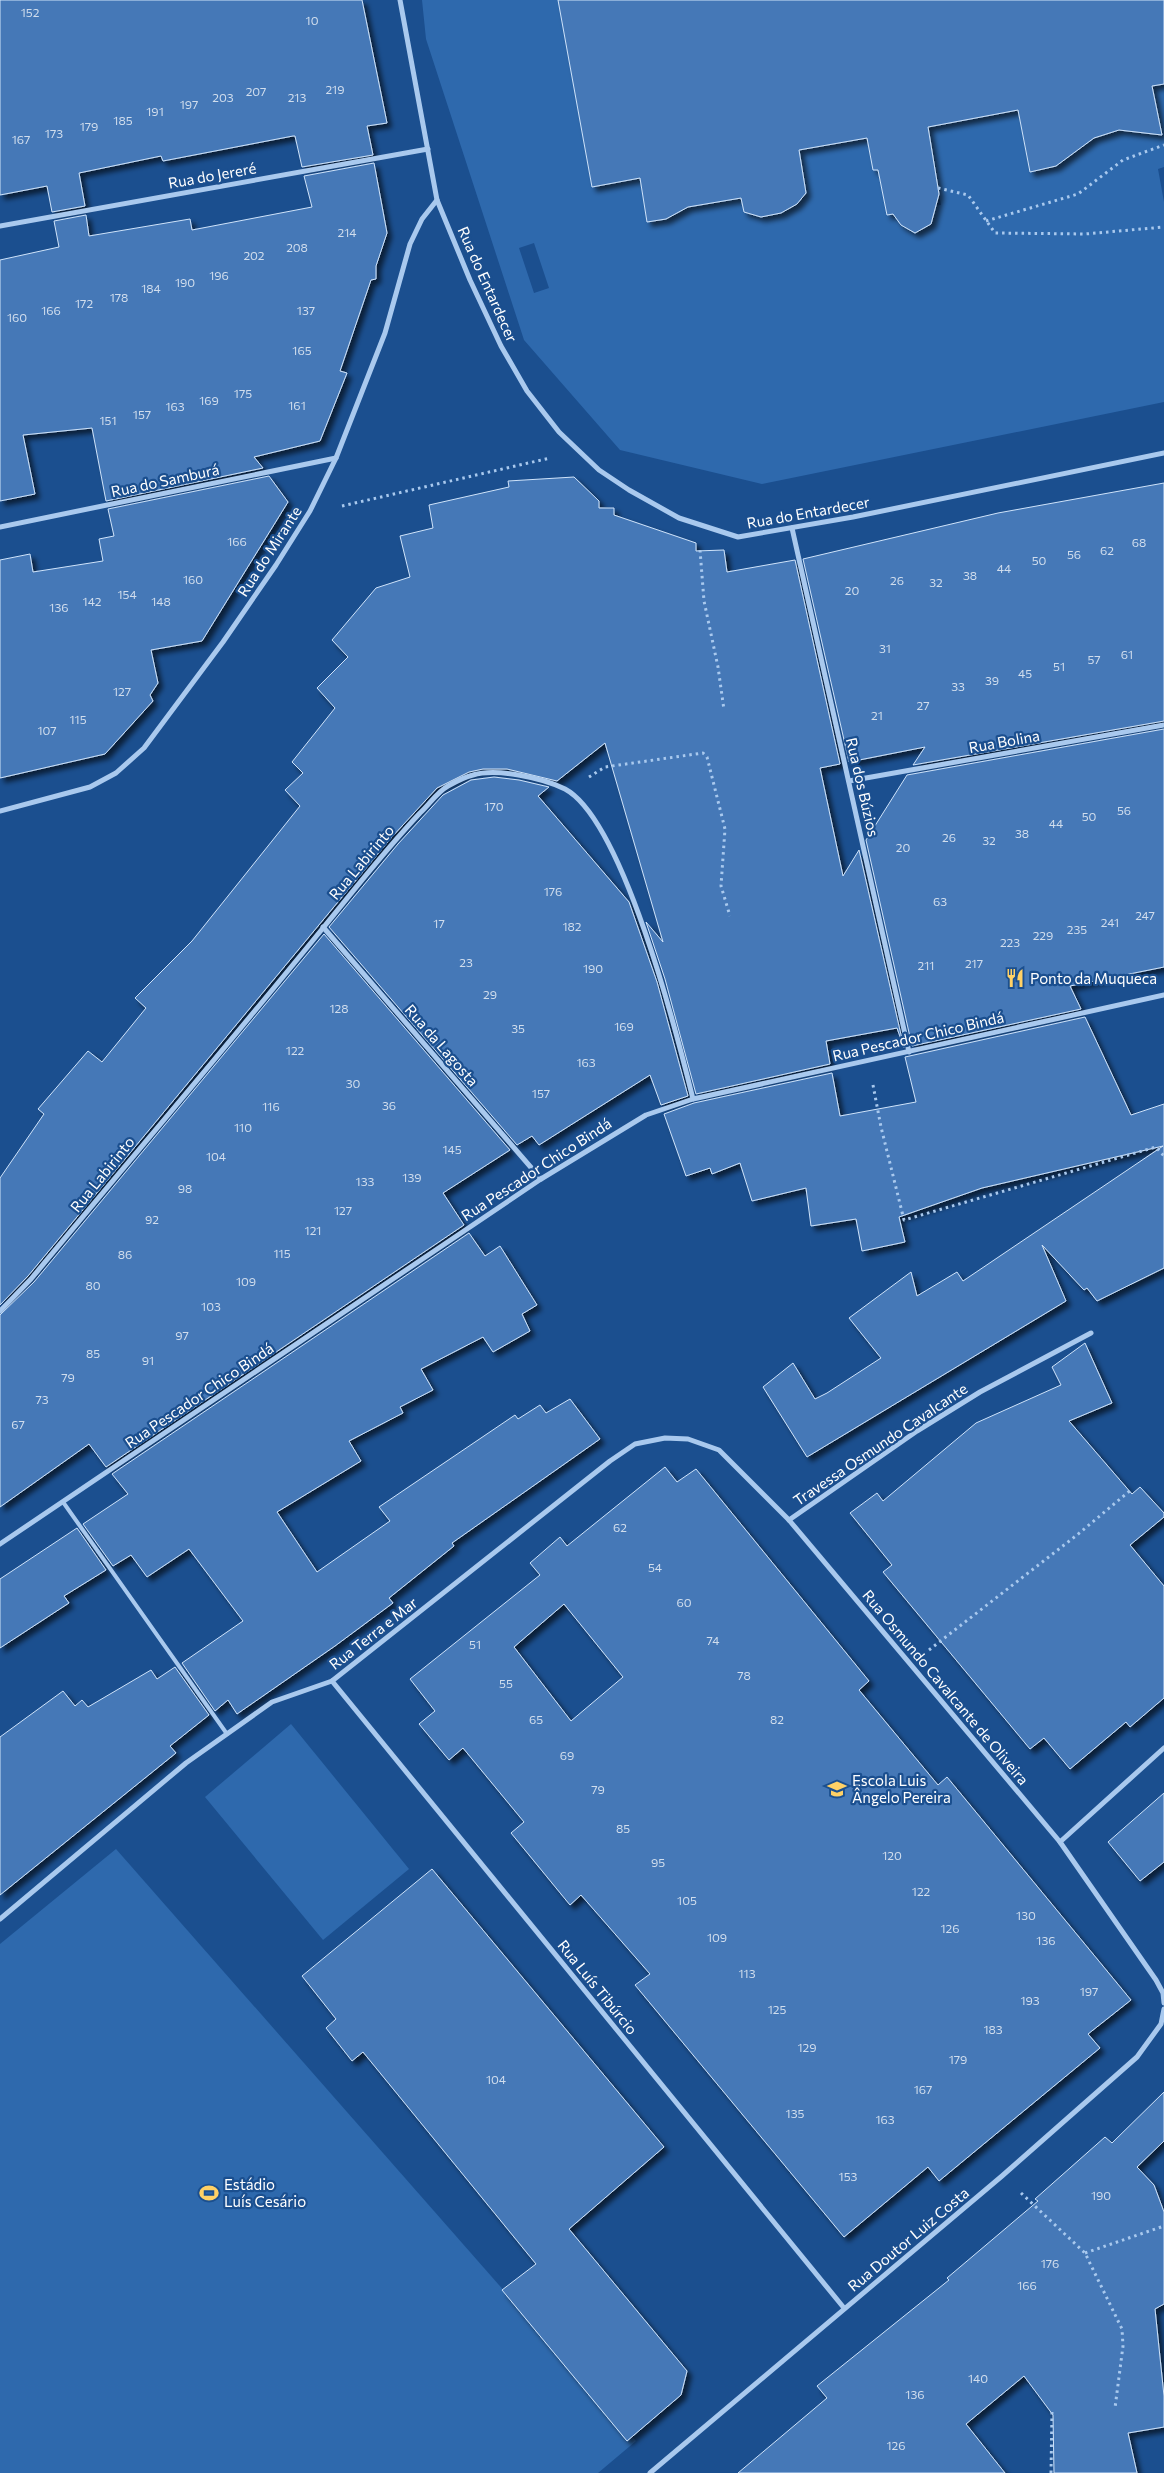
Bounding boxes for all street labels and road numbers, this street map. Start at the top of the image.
street label: Rua do Jereré [167,158,258,192]
street label: Rua do Entardecer [454,223,522,345]
street label: Rua do Samburá [109,460,221,500]
street label: Rua do Entardecer [745,492,871,532]
street label: Rua do Mirante [233,502,305,600]
street label: Rua Bolina [967,726,1041,756]
street label: Rua dos Búzios [843,736,883,839]
street label: Rua Labirinto [325,821,397,903]
street label: Rua da Lagosta [402,1000,482,1090]
street label: Rua Pescador Chico Bindá [831,1008,1005,1064]
street label: Rua Pescador Chico Bindá [458,1114,614,1224]
street label: Rua Labirinto [66,1133,138,1215]
street label: Rua Pescador Chico Bindá [121,1339,277,1451]
street label: Travessa Osmundo Cavalcante [790,1379,971,1509]
street label: Rua Osmundo Cavalcante de Oliveira [859,1586,1033,1788]
street label: Rua Terra e Mar [325,1593,421,1673]
street label: Rua Luís Tibúrcio [554,1936,642,2038]
street label: Rua Doutor Luiz Costa [844,2183,972,2295]

